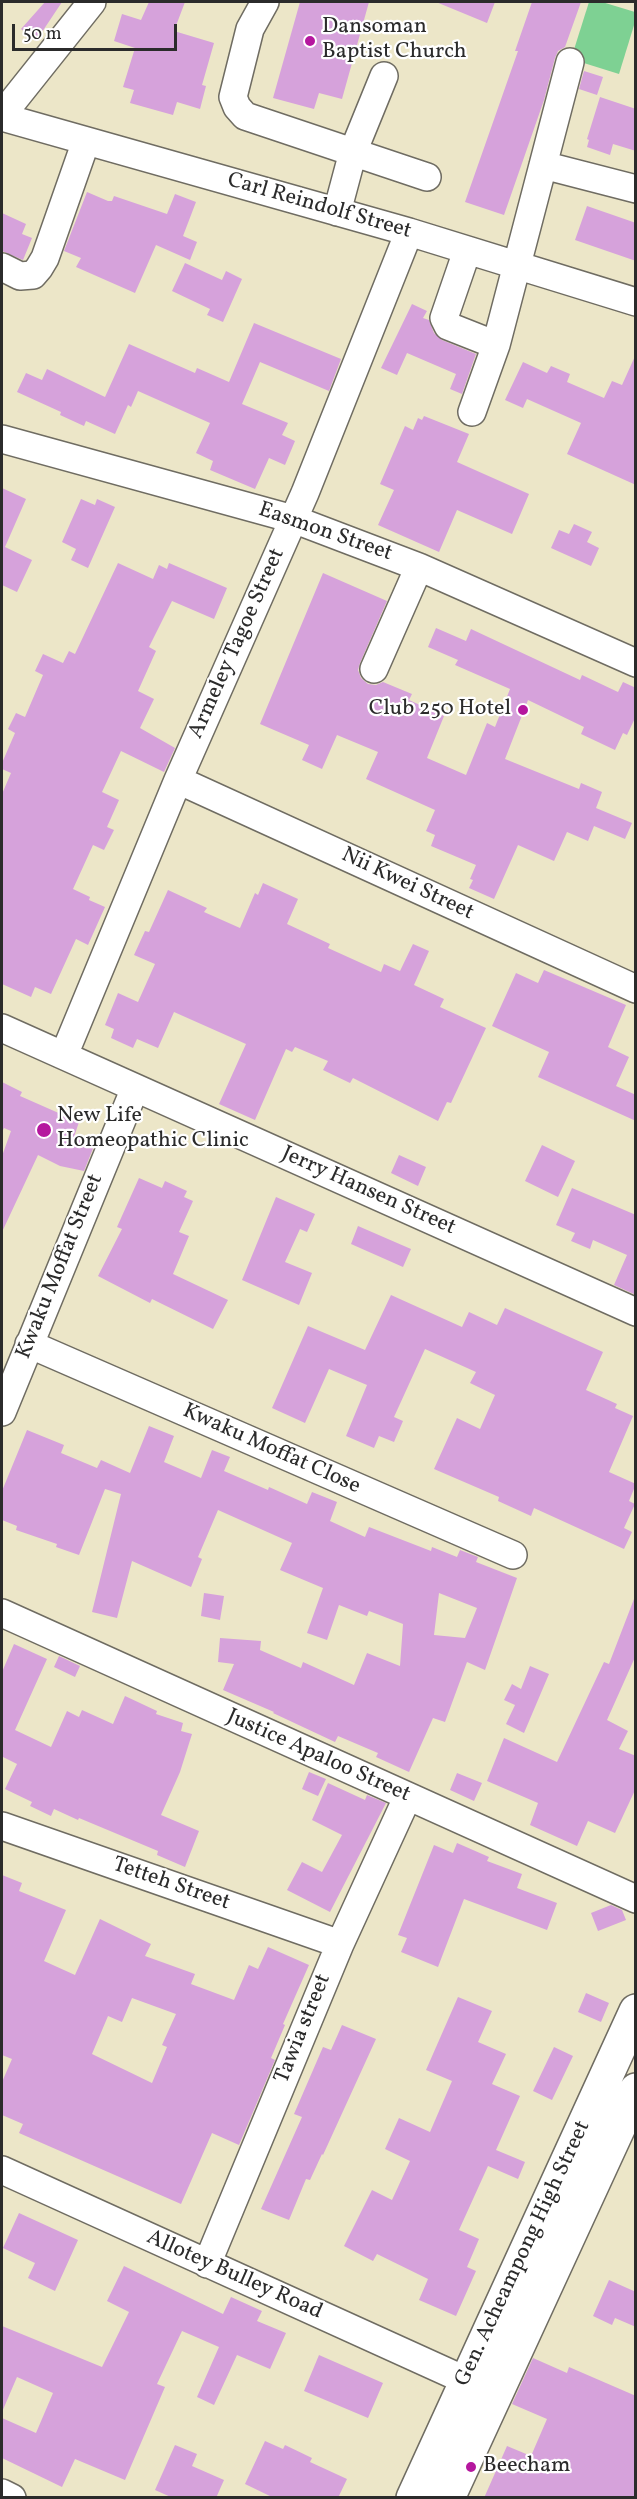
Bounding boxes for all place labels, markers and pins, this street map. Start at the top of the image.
place label: Dansoman Baptist Church [322,15,467,66]
marker: Dansoman Baptist Church [303,34,317,48]
place label: Club 250 Hotel [369,697,511,723]
marker: Club 250 Hotel [516,703,530,717]
place label: New Life Homeopathic Clinic [57,1104,249,1156]
marker: New Life Homeopathic Clinic [35,1121,53,1139]
place label: Beecham [483,2454,570,2480]
marker: Beecham [464,2460,478,2474]

